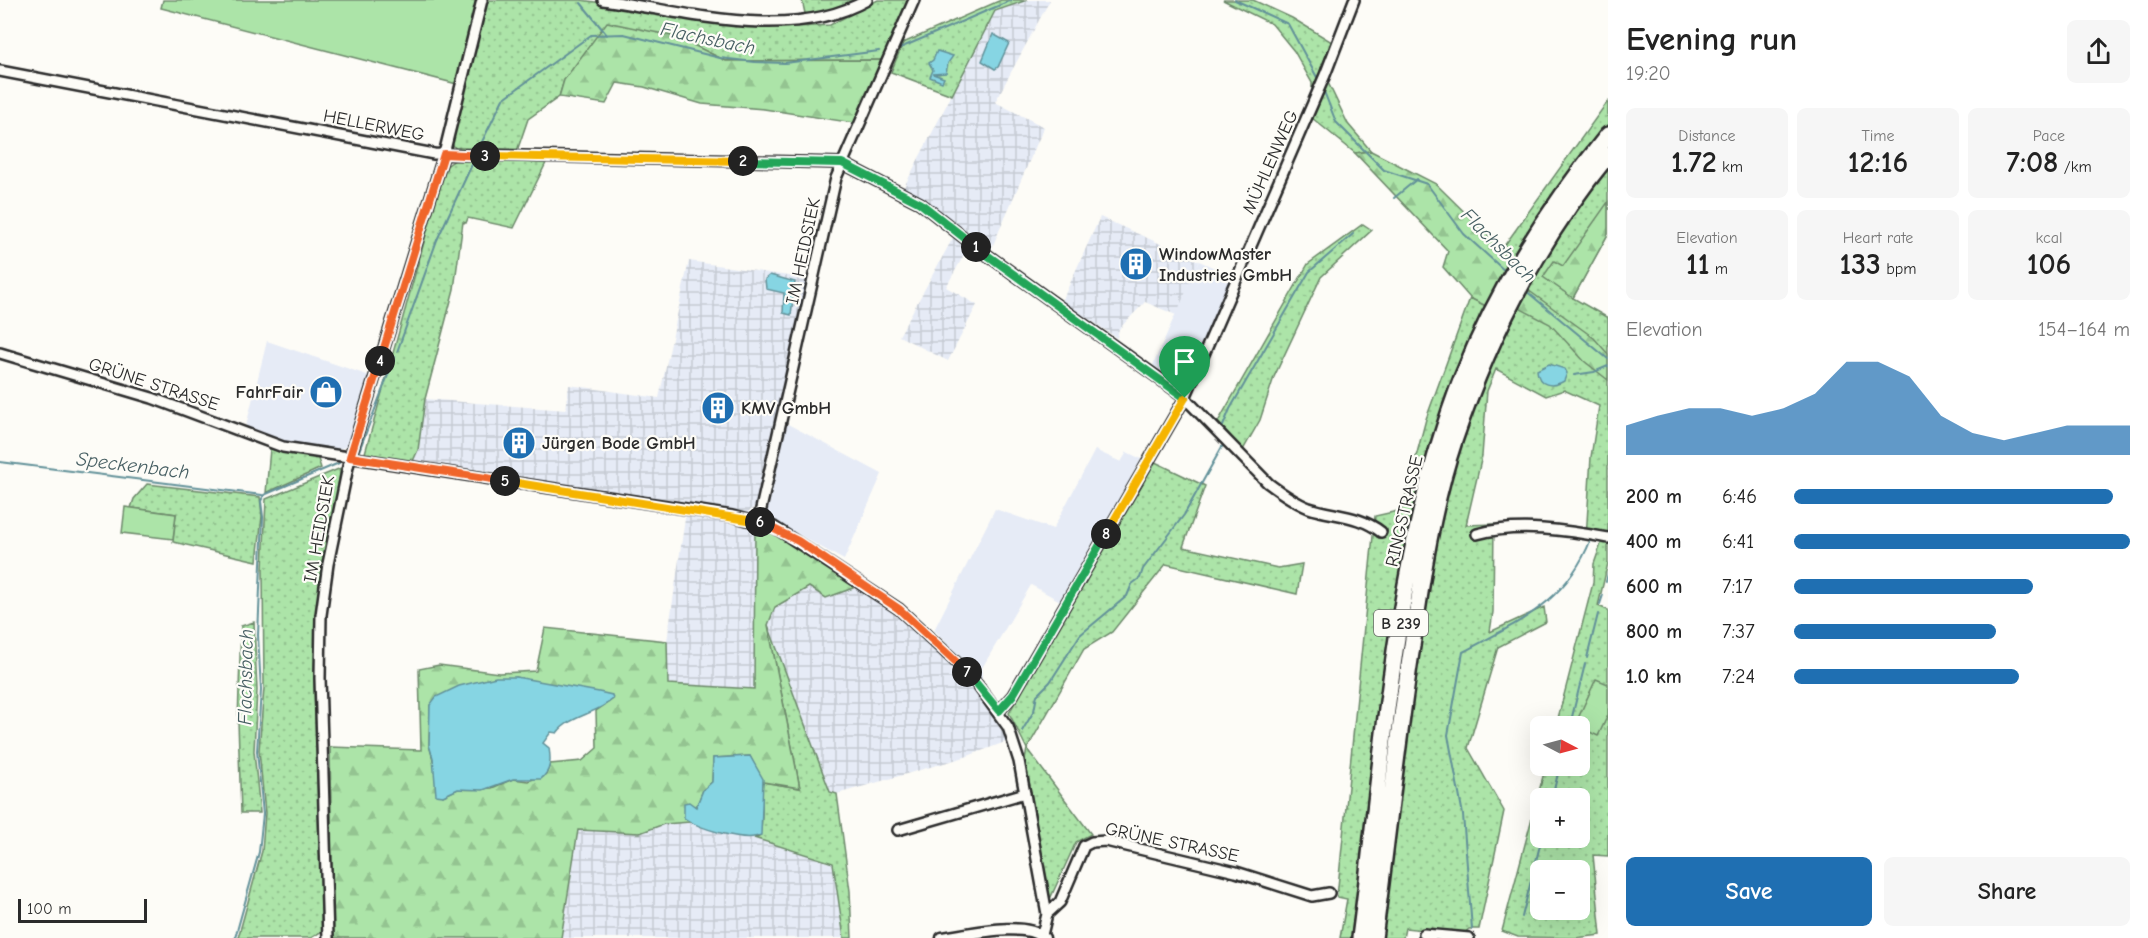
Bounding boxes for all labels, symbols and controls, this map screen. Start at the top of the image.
water label: Flachsbach [658,17,757,60]
text: Evening run [1626,20,1797,58]
button: share [2067,20,2130,83]
text: 19:20 [1626,62,1671,85]
street label: HELLERWEG [322,105,426,146]
street label: MÜHLENWEG [1238,107,1303,217]
text: Distance [1678,127,1736,145]
text: Time [1861,127,1895,145]
text: Pace [2033,127,2065,145]
pin: 3 [470,141,500,171]
text: 1.72 [1671,145,1717,180]
text: 12:16 [1848,145,1908,180]
text: 7:08 [2006,145,2058,180]
pin: 2 [728,146,758,176]
text: 3 [481,147,489,165]
text: 2 [739,152,747,170]
text: km [1717,158,1743,176]
text: /km [2058,158,2092,176]
street label: IM HEIDSIEK [782,196,825,306]
water label: Flachsbach [1456,203,1541,288]
text: Elevation [1676,229,1738,247]
text: Heart rate [1843,229,1913,247]
text: kcal [2036,229,2062,247]
pin: 1 [961,232,991,262]
text: 1 [973,238,979,256]
place label: WindowMaster Industries GmbH [1159,244,1292,286]
building icon: WindowMaster Industries GmbH [1118,246,1154,282]
text: 11 [1686,247,1710,282]
text: 133 [1839,247,1881,282]
text: 106 [2027,247,2071,282]
text: m [1710,260,1728,278]
text: bpm [1881,260,1917,278]
text: Elevation [1626,318,1703,341]
text: 154–164 m [2038,318,2130,341]
pin [1159,336,1210,398]
icon: arrive [1168,345,1201,378]
pin: 4 [365,346,395,376]
text: 4 [376,352,384,370]
street label: GRÜNE STRASSE [86,353,222,416]
shop icon: FahrFair [308,374,344,410]
place label: FahrFair [235,382,304,403]
building icon: KMV GmbH [700,390,736,426]
place label: KMV GmbH [741,398,831,419]
building icon: Jürgen Bode GmbH [501,425,537,461]
place label: Jürgen Bode GmbH [542,433,696,454]
water label: Speckenbach [75,447,191,484]
street label: RINGSTRASSE [1381,453,1428,569]
pin: 5 [490,466,520,496]
text: 5 [501,472,509,490]
street label: IM HEIDSIEK [300,474,339,584]
text: 200 m [1626,485,1682,508]
text: 6:46 [1722,485,1757,508]
pin: 6 [745,507,775,537]
text: 6 [756,513,764,531]
pin: 8 [1091,519,1121,549]
text: 8 [1102,525,1110,543]
text: 400 m [1626,530,1681,553]
text: 6:41 [1722,530,1754,553]
text: 600 m [1626,575,1682,598]
text: 7:17 [1722,575,1752,598]
road number: B 239 [1374,610,1428,636]
text: 800 m [1626,620,1682,643]
text: 7:37 [1722,620,1755,643]
water label: Flachsbach [233,629,258,725]
pin: 7 [952,657,982,687]
text: 7 [963,663,971,681]
text: 1.0 km [1626,665,1682,688]
text: 7:24 [1722,665,1755,688]
north arrow [1530,716,1590,776]
map controls [1530,716,1590,920]
button: + [1530,788,1590,848]
street label: GRÜNE STRASSE [1103,818,1241,867]
button: Save [1626,857,1872,926]
button: Share [1884,857,2130,926]
button: − [1530,860,1590,920]
scale bar [18,896,147,924]
text: 100 m [27,900,71,918]

